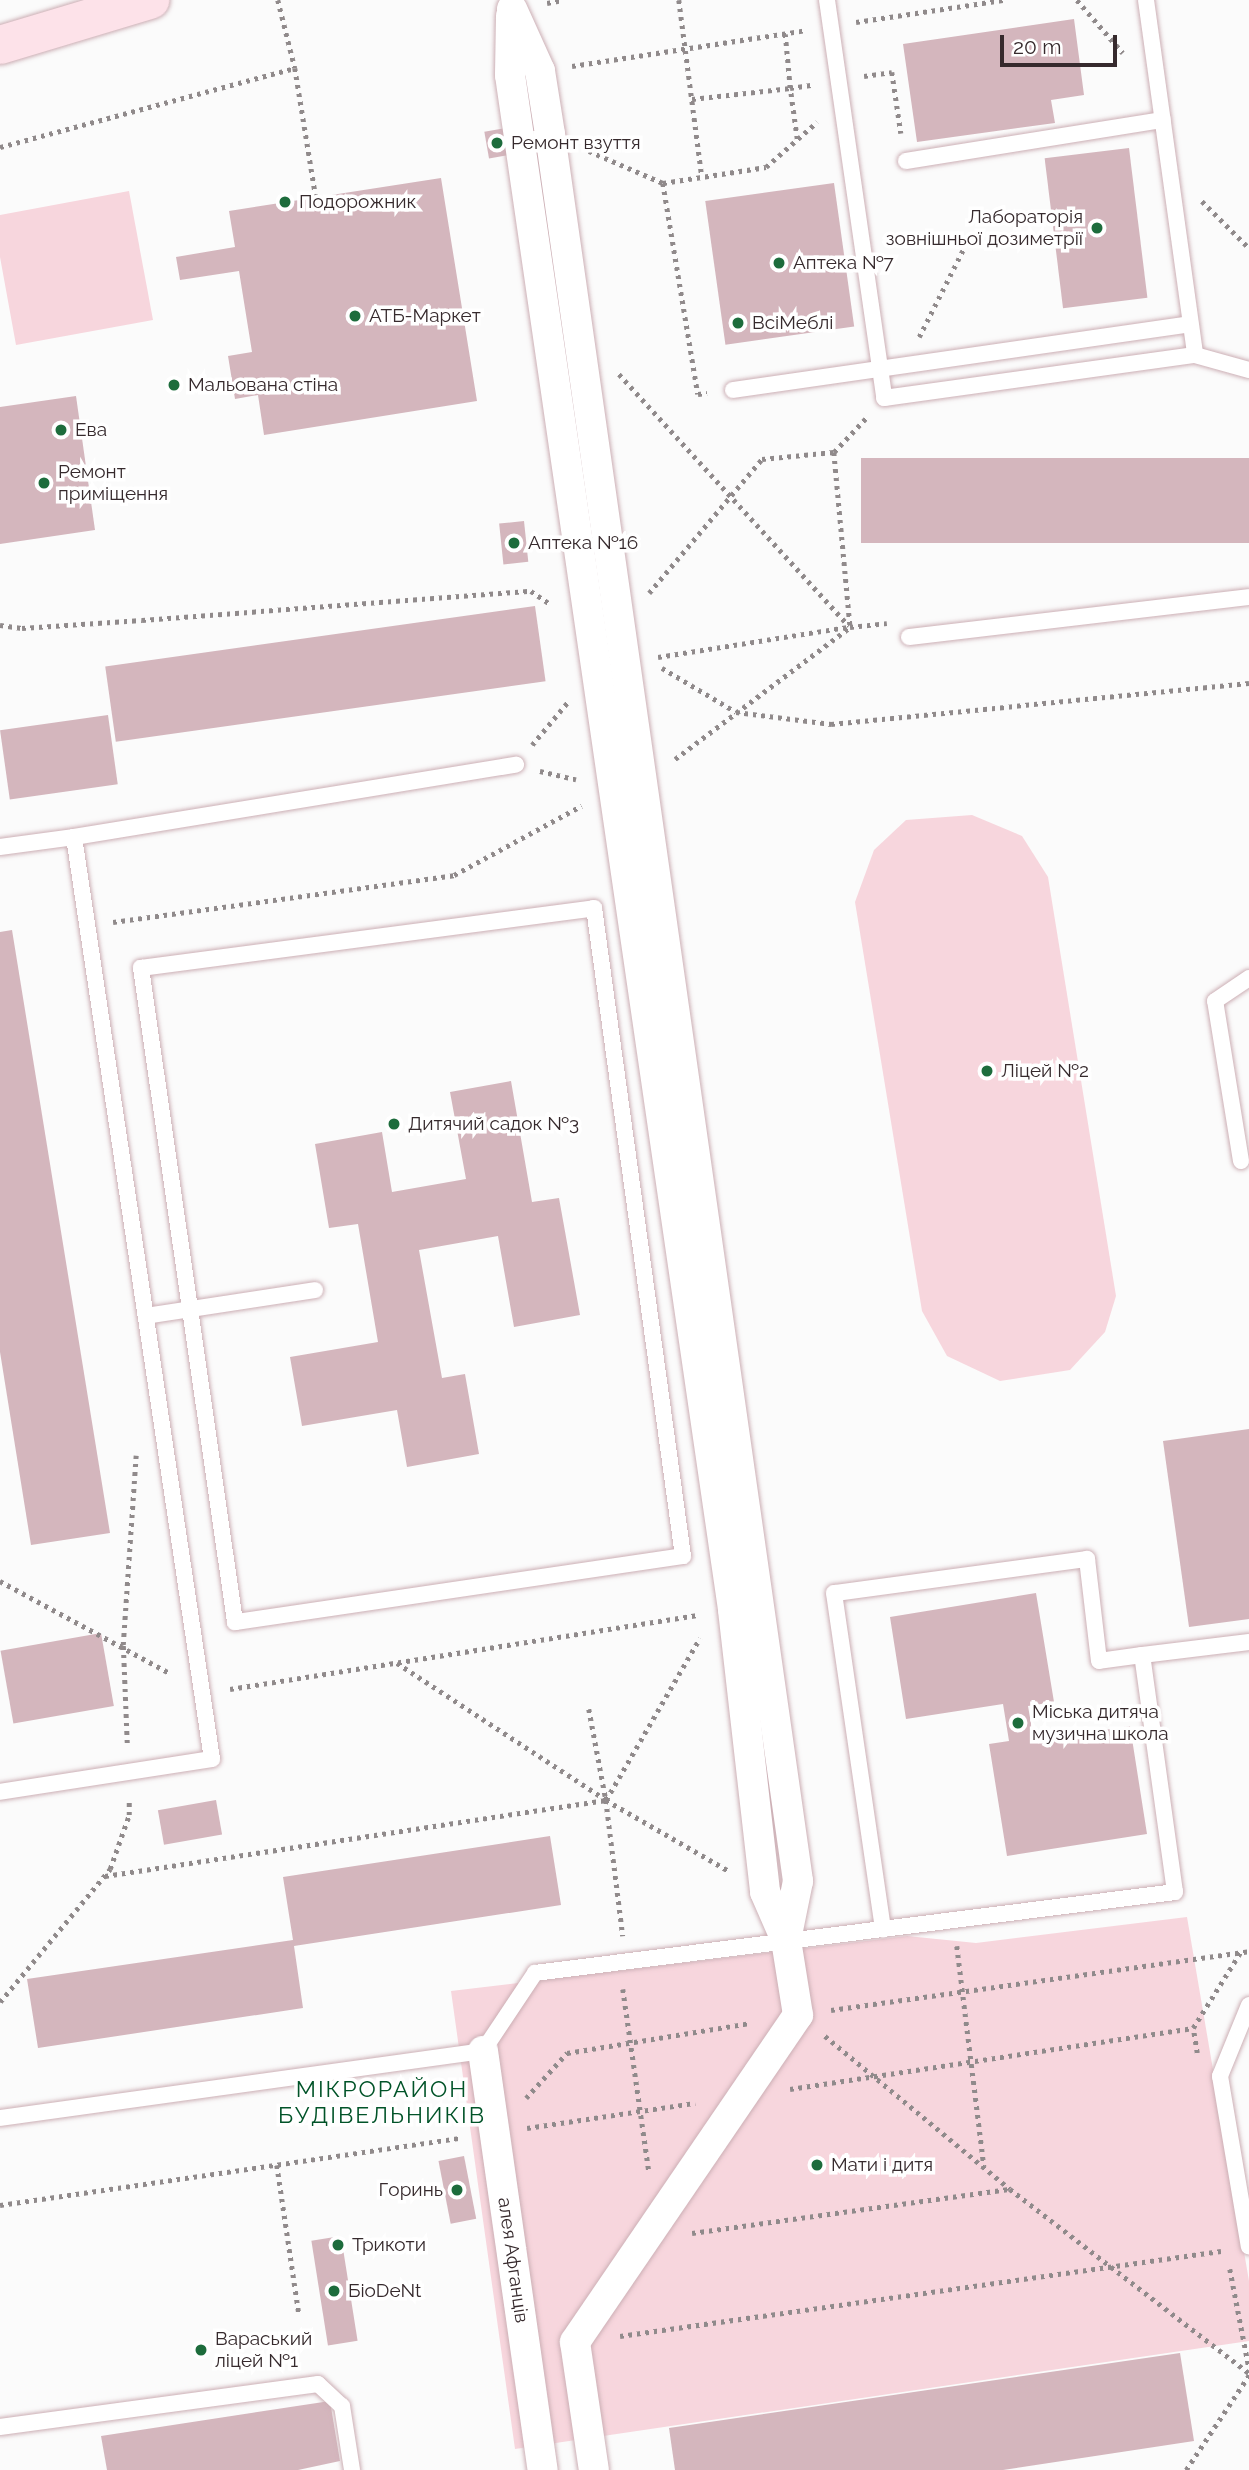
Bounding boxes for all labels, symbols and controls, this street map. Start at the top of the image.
scale bar [1004,21,1121,65]
text: 20 m [1013,34,1061,59]
place label: Ремонт взуття [511,132,641,154]
marker: Ремонт взуття [489,135,505,151]
place label: Подорожник [299,191,416,213]
marker: Подорожник [277,194,293,210]
place label: Лабораторія зовнішньої дозиметрії [886,206,1083,250]
marker: Лабораторія зовнішньої дозиметрії [1089,220,1105,236]
place label: Аптека №7 [793,252,894,274]
marker: Аптека №7 [771,255,787,271]
place label: АТБ-Маркет [369,305,481,327]
marker: АТБ-Маркет [347,308,363,324]
place label: ВсіМеблі [752,312,833,334]
marker: ВсіМеблі [730,315,746,331]
place label: Мальована стіна [188,374,338,396]
marker: Мальована стіна [166,377,182,393]
place label: Ева [75,419,107,441]
marker: Ева [53,422,69,438]
place label: Ремонт приміщення [58,461,168,505]
marker: Ремонт приміщення [36,475,52,491]
place label: Аптека №16 [528,532,638,554]
marker: Аптека №16 [506,535,522,551]
place label: Ліцей №2 [1001,1060,1089,1082]
marker: Ліцей №2 [979,1063,995,1079]
place label: Дитячий садок №3 [408,1113,579,1135]
marker: Дитячий садок №3 [386,1116,402,1132]
place label: Міська дитяча музична школа [1032,1701,1169,1745]
marker: Міська дитяча музична школа [1010,1715,1026,1731]
district label: МІКРОРАЙОН БУДІВЕЛЬНИКІВ [280,2075,484,2129]
place label: Мати і дитя [831,2154,933,2176]
marker: Мати і дитя [809,2157,825,2173]
place label: Горинь [379,2179,443,2201]
marker: Горинь [449,2182,465,2198]
street label: алея Афганців [493,2195,533,2325]
place label: Трикоти [352,2234,426,2256]
marker: Трикоти [330,2237,346,2253]
place label: БіоDeNt [348,2280,421,2302]
marker: БіоDeNt [326,2283,342,2299]
place label: Вараський ліцей №1 [215,2328,312,2372]
marker: Вараський ліцей №1 [193,2342,209,2358]

